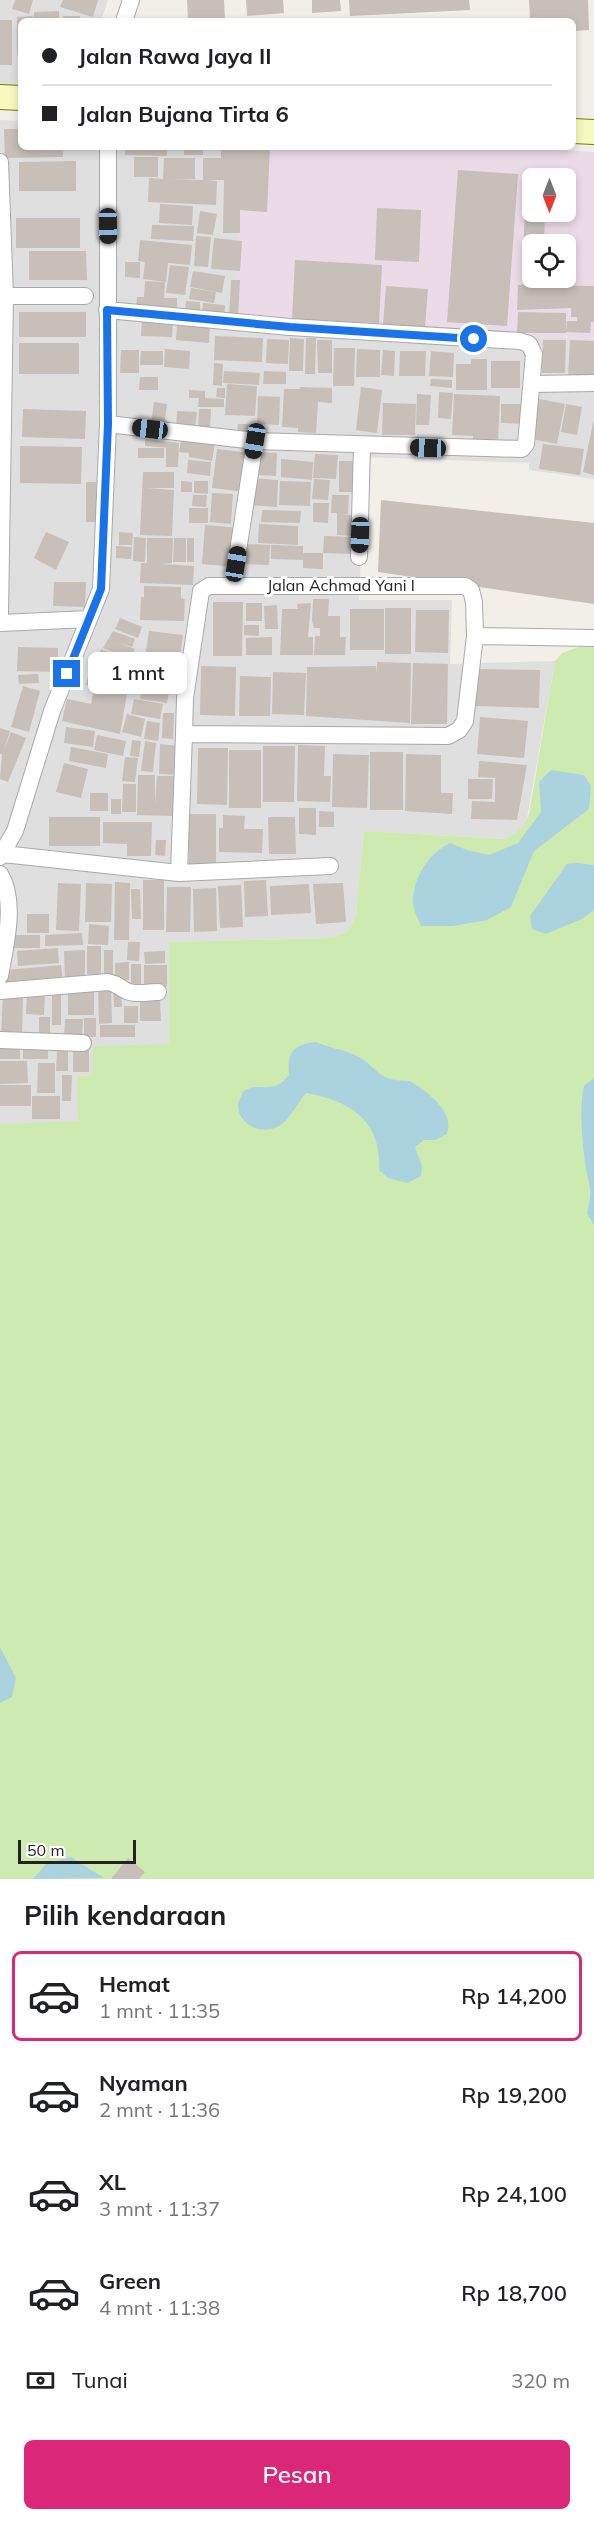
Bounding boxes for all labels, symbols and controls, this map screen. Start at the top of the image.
text: Jalan Rawa Jaya II [78,42,271,70]
text: Jalan Bujana Tirta 6 [78,100,289,128]
north arrow [522,168,576,222]
map controls [522,168,576,288]
car [99,208,117,244]
button: locate [522,234,576,288]
route start [460,325,487,352]
car [131,418,169,440]
car [243,422,267,460]
car [410,438,446,458]
car [350,517,370,553]
car [224,545,248,583]
street label: Jalan Achmad Yani I [267,575,415,595]
callout: 1 mnt [88,653,187,695]
route end [53,660,80,687]
text: 1 mnt [110,660,165,685]
scale bar [18,1837,136,1864]
text: 50 m [27,1840,64,1860]
text: Pilih kendaraan [24,1898,226,1932]
icon: car [27,1969,81,2023]
text: Hemat [99,1970,170,1998]
text: Rp 14,200 [461,1982,567,2010]
text: 1 mnt · 11:35 [99,1998,220,2023]
icon: car [27,2068,81,2122]
text: Nyaman [99,2069,188,2097]
text: Rp 19,200 [461,2081,567,2109]
text: 2 mnt · 11:36 [99,2097,220,2122]
icon: car [27,2167,81,2221]
text: XL [99,2168,126,2196]
text: Rp 24,100 [461,2180,567,2208]
text: 3 mnt · 11:37 [99,2196,220,2221]
icon: car [27,2266,81,2320]
text: Green [99,2267,161,2295]
text: Rp 18,700 [461,2279,567,2307]
text: 4 mnt · 11:38 [99,2295,220,2320]
icon: cash [24,2364,57,2397]
text: Tunai [72,2366,128,2394]
text: 320 m [511,2368,570,2393]
button: Pesan [24,2440,570,2509]

